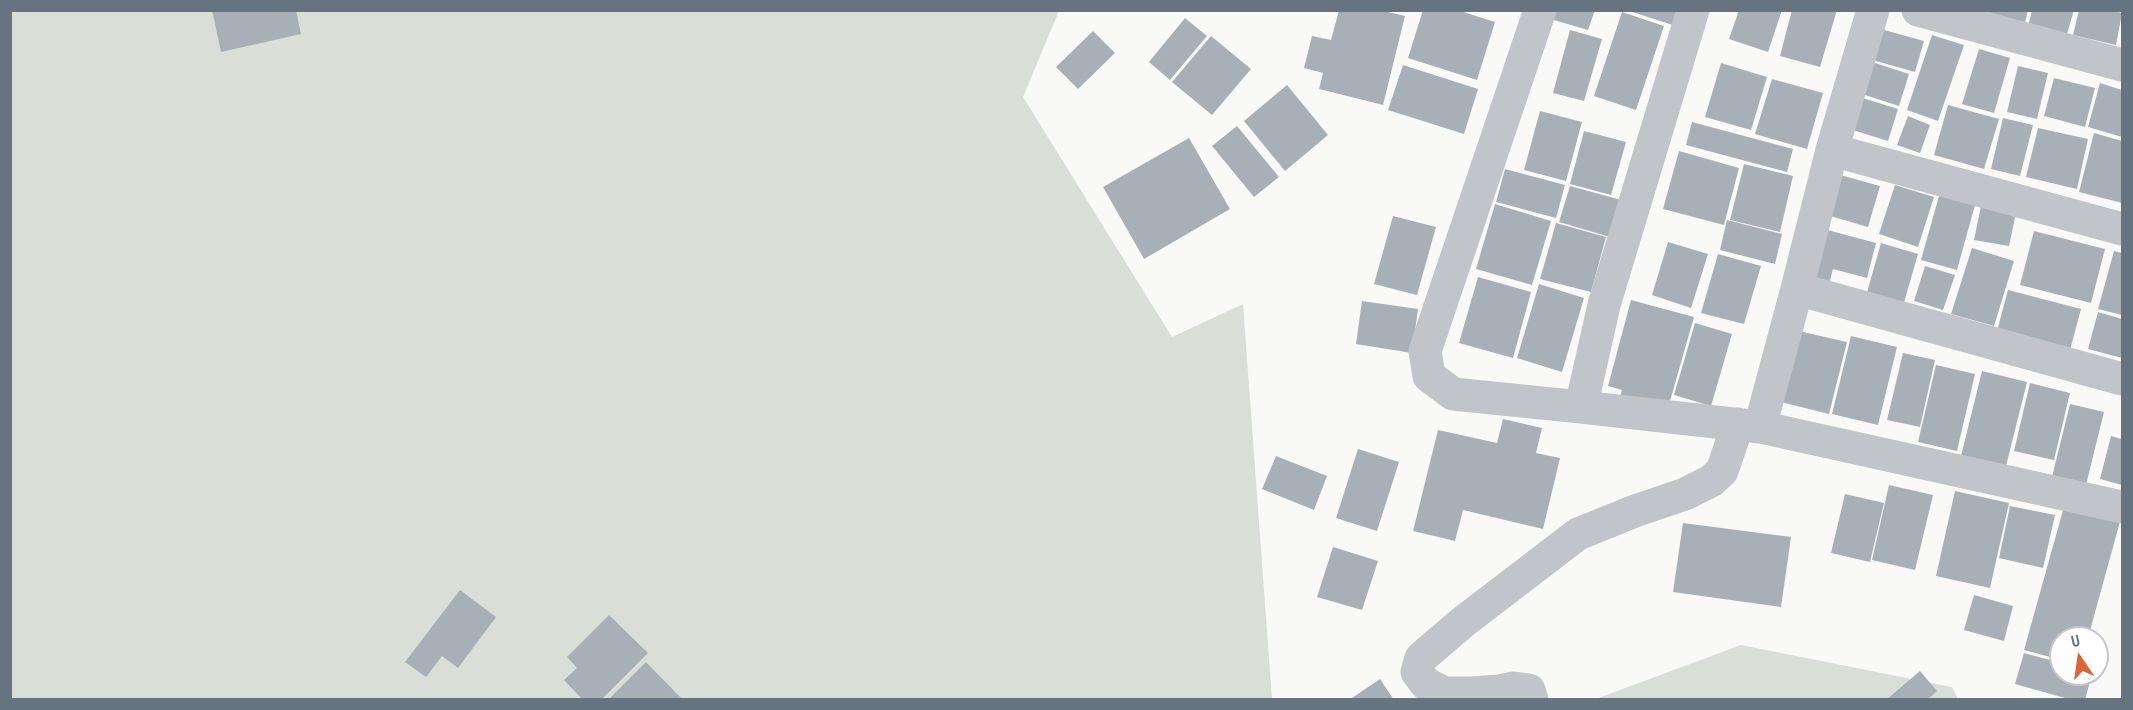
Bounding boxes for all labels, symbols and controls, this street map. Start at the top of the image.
north arrow [2049,626,2109,686]
text: U [2069,630,2082,651]

